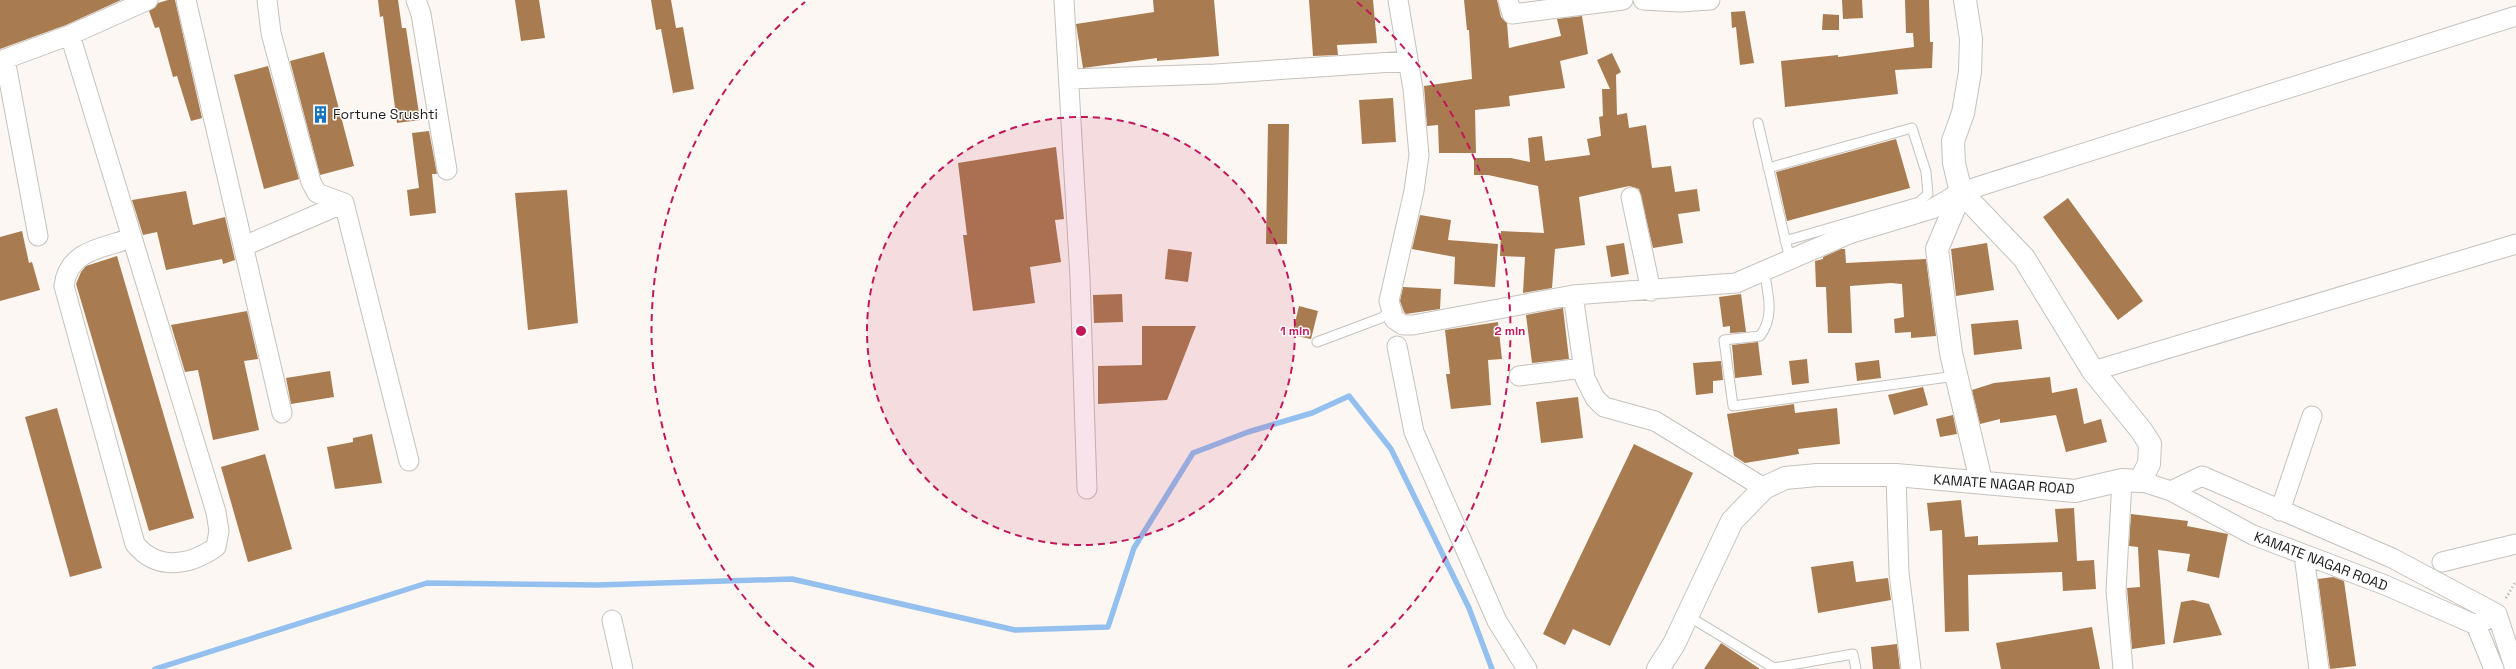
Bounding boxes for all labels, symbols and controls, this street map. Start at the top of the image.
building icon: Fortune Srushti [310,104,330,124]
place label: Fortune Srushti [333,105,438,123]
text: 1 min [1280,323,1310,339]
text: 2 min [1494,323,1526,339]
centre of rings [1074,324,1088,338]
street label: KAMATE NAGAR ROAD [1933,470,2075,498]
street label: KAMATE NAGAR ROAD [2252,527,2390,595]

